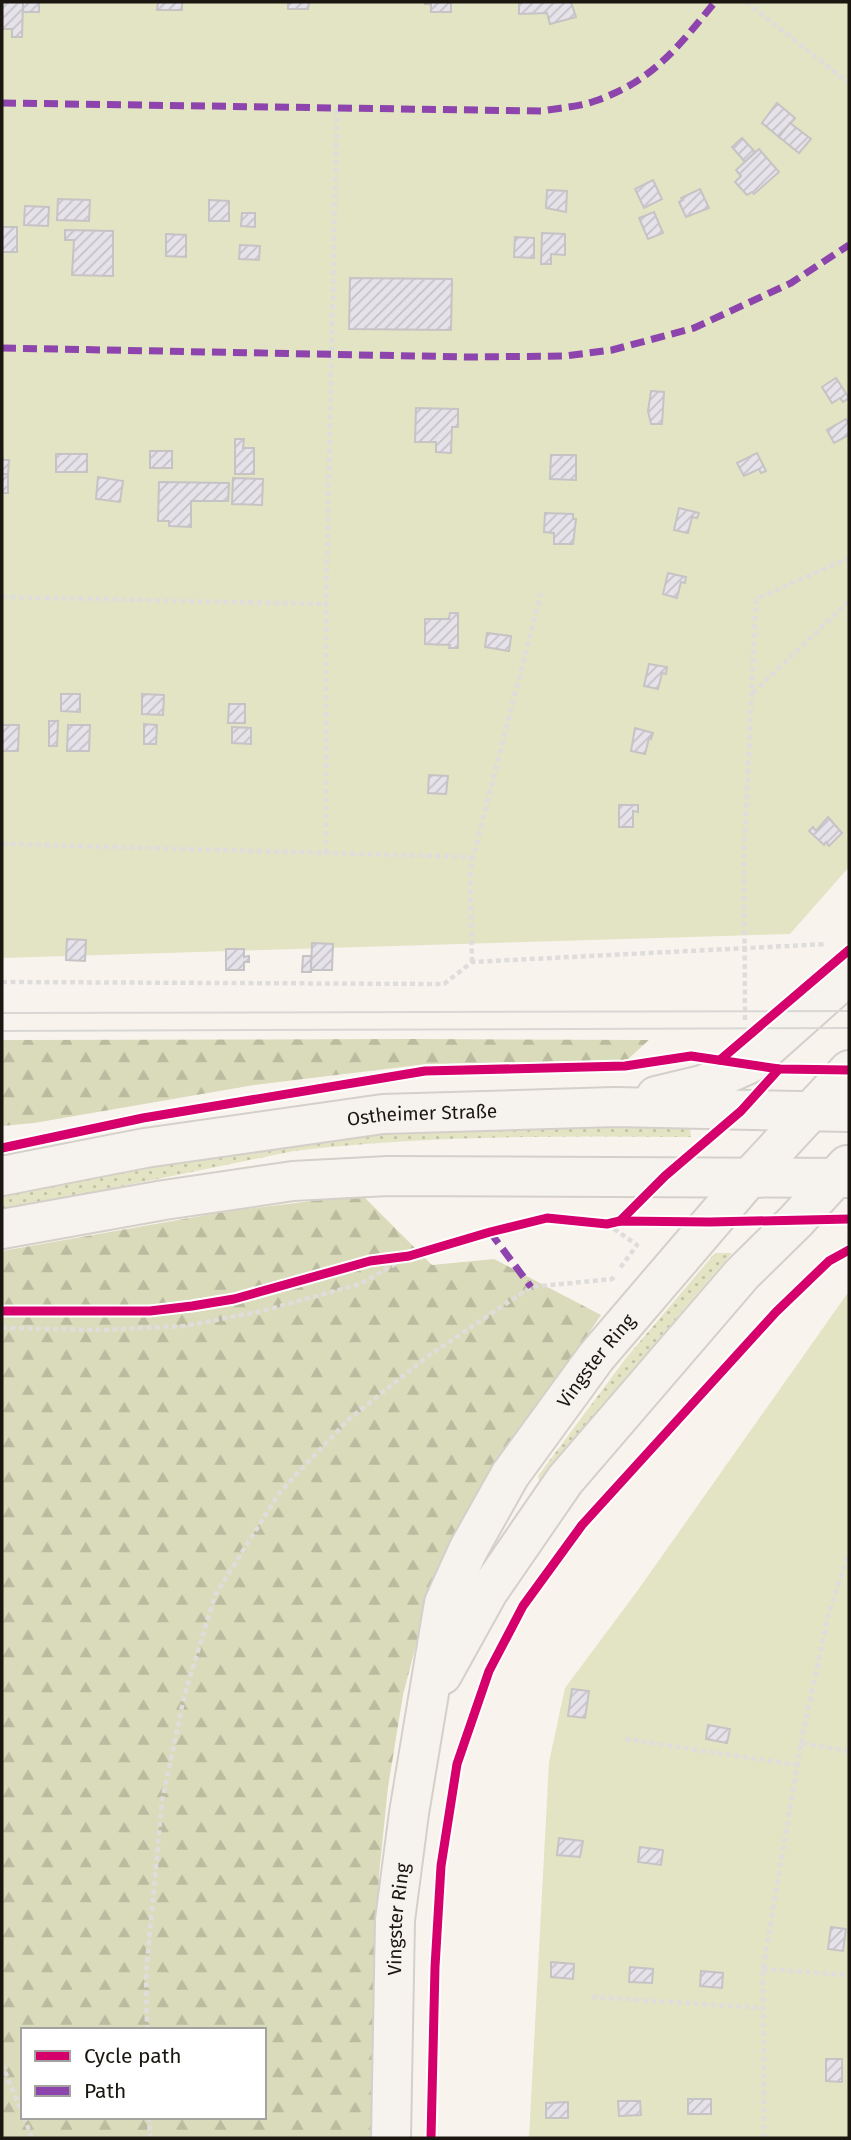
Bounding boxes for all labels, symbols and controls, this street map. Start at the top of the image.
street label: Ostheimer Straße [345,1100,498,1131]
street label: Vingster Ring [552,1309,640,1412]
street label: Vingster Ring [383,1862,414,1976]
legend [21,2028,266,2119]
text: Cycle path [84,2043,182,2069]
text: Path [84,2078,126,2104]

